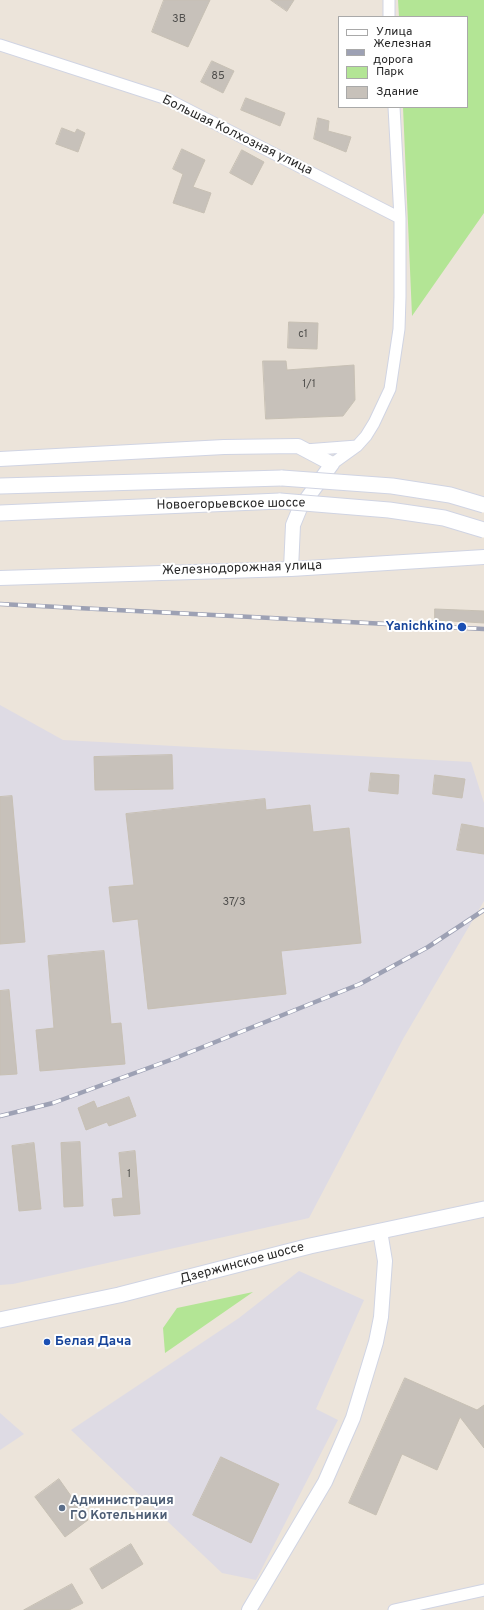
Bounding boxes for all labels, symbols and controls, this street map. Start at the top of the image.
house number: 3В [172,13,186,27]
legend [338,16,468,108]
text: Улица [376,24,412,40]
text: Железная дорога [373,36,431,68]
text: Парк [376,64,404,80]
house number: 85 [211,70,225,84]
text: Здание [376,84,419,100]
street label: Большая Колхозная улица [159,93,315,179]
house number: с1 [298,328,308,342]
house number: 1/1 [302,378,316,392]
street label: Новоегорьевское шоссе [156,496,306,514]
street label: Железнодорожная улица [162,558,322,580]
place label: Yanichkino [386,619,453,635]
marker: Yanichkino [456,621,468,633]
house number: 37/3 [222,896,246,910]
house number: 1 [127,1168,131,1182]
street label: Дзержинское шоссе [178,1240,306,1288]
place label: Белая Дача [55,1334,131,1350]
marker: Белая Дача [42,1337,52,1347]
place label: Администрация ГО Котельники [70,1493,174,1524]
marker: Администрация ГО Котельники [57,1503,67,1513]

